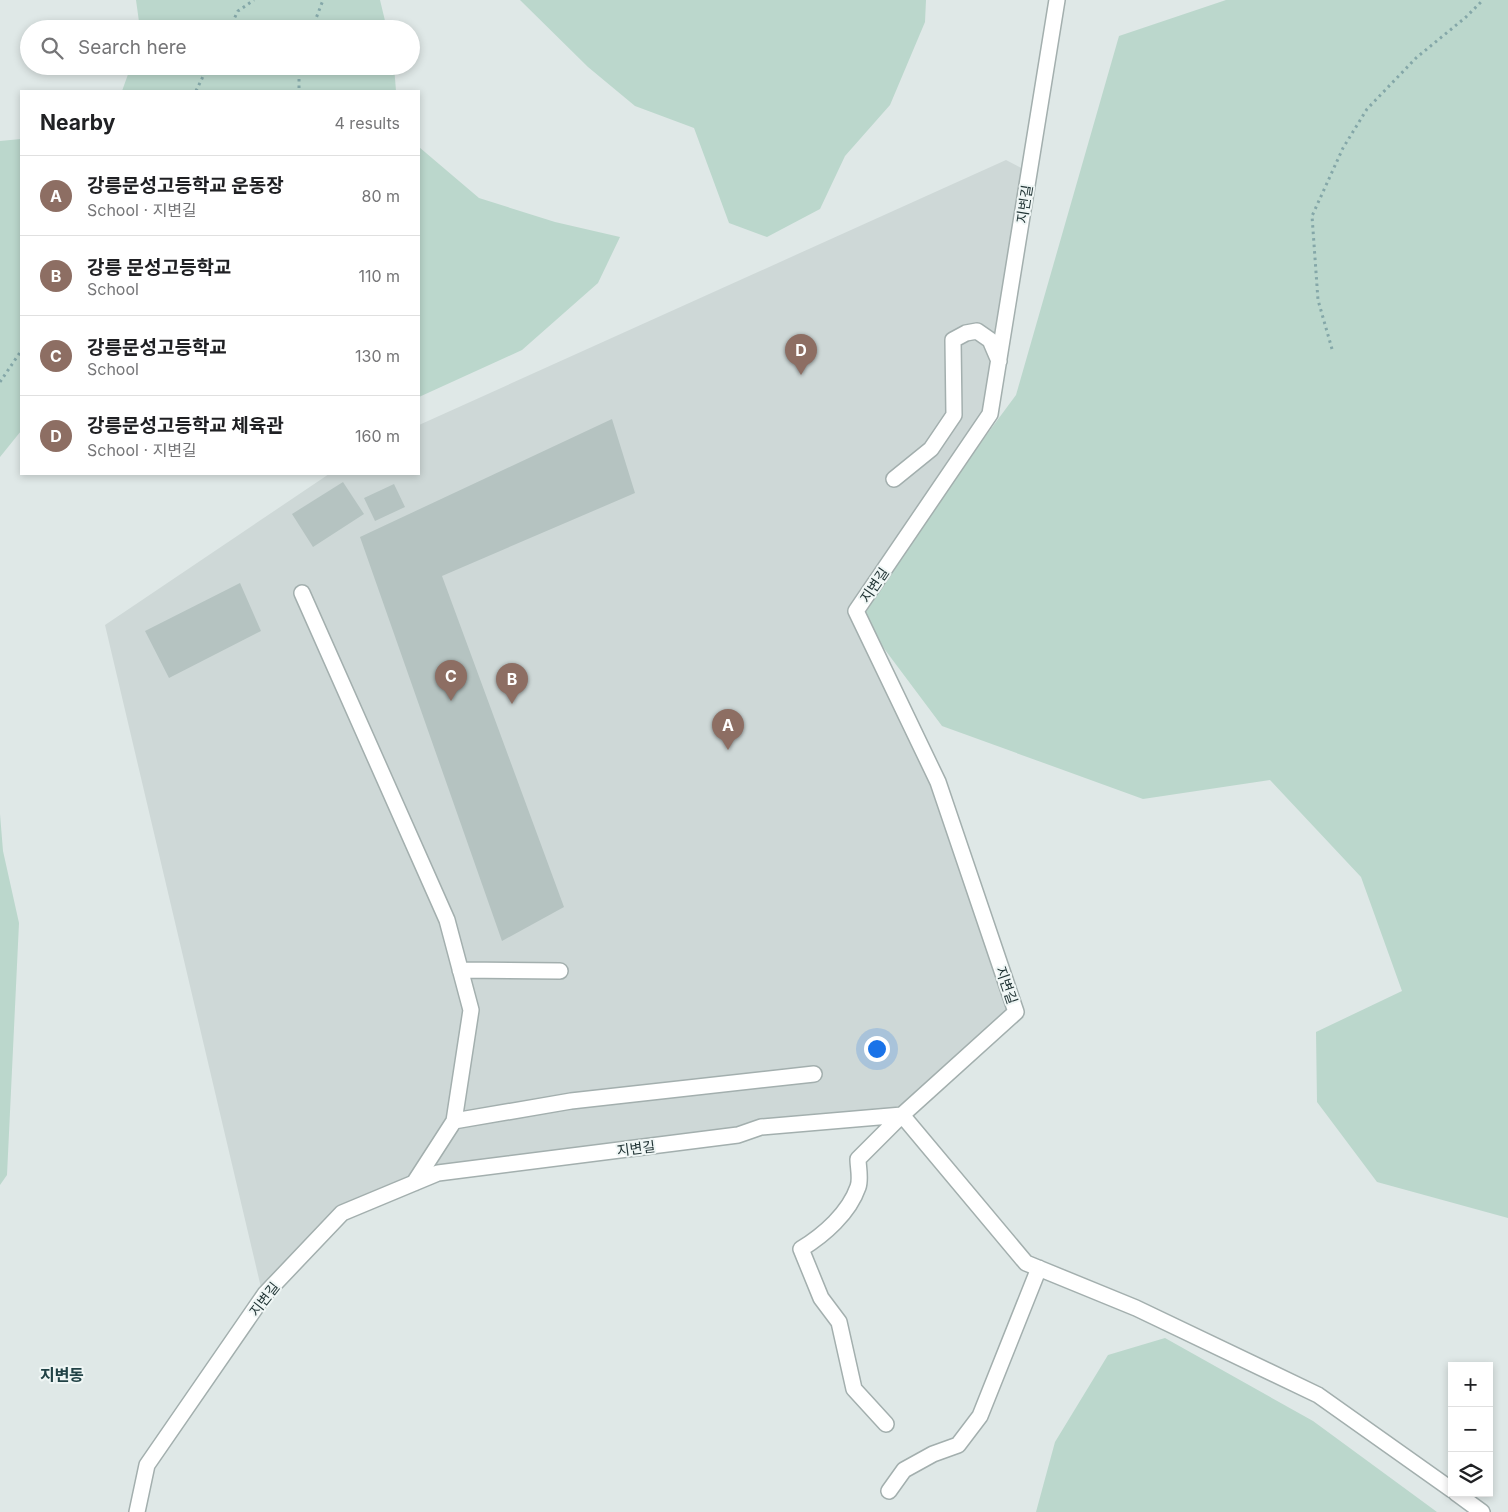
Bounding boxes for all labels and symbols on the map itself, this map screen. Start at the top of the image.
street label: 지변길 [1013,184,1035,224]
pin: D [785,334,817,375]
street label: 지변길 [856,564,892,606]
pin: C [435,660,467,701]
pin: B [496,663,528,704]
pin: A [712,709,744,750]
street label: 지변길 [993,964,1021,1006]
your location [864,1036,890,1062]
street label: 지변길 [616,1137,656,1159]
street label: 지변길 [245,1279,283,1319]
district label: 지변동 [40,1365,84,1385]

